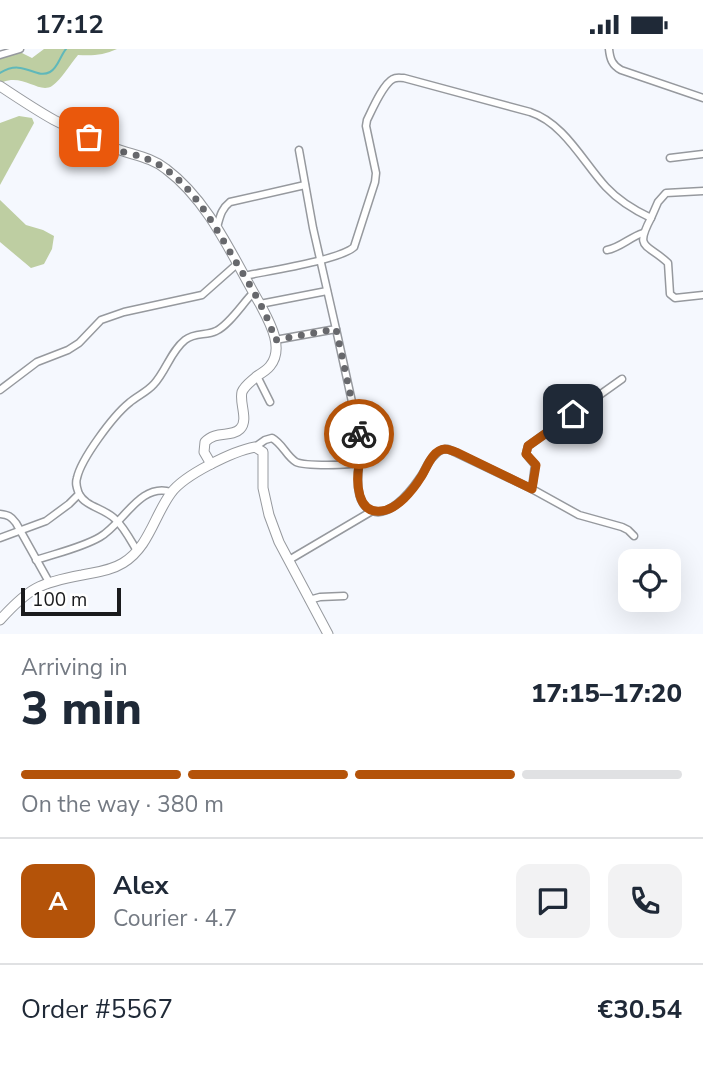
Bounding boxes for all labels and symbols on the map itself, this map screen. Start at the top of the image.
pin [59,107,119,167]
pin [543,384,603,444]
courier [324,399,394,469]
scale bar [21,585,121,617]

